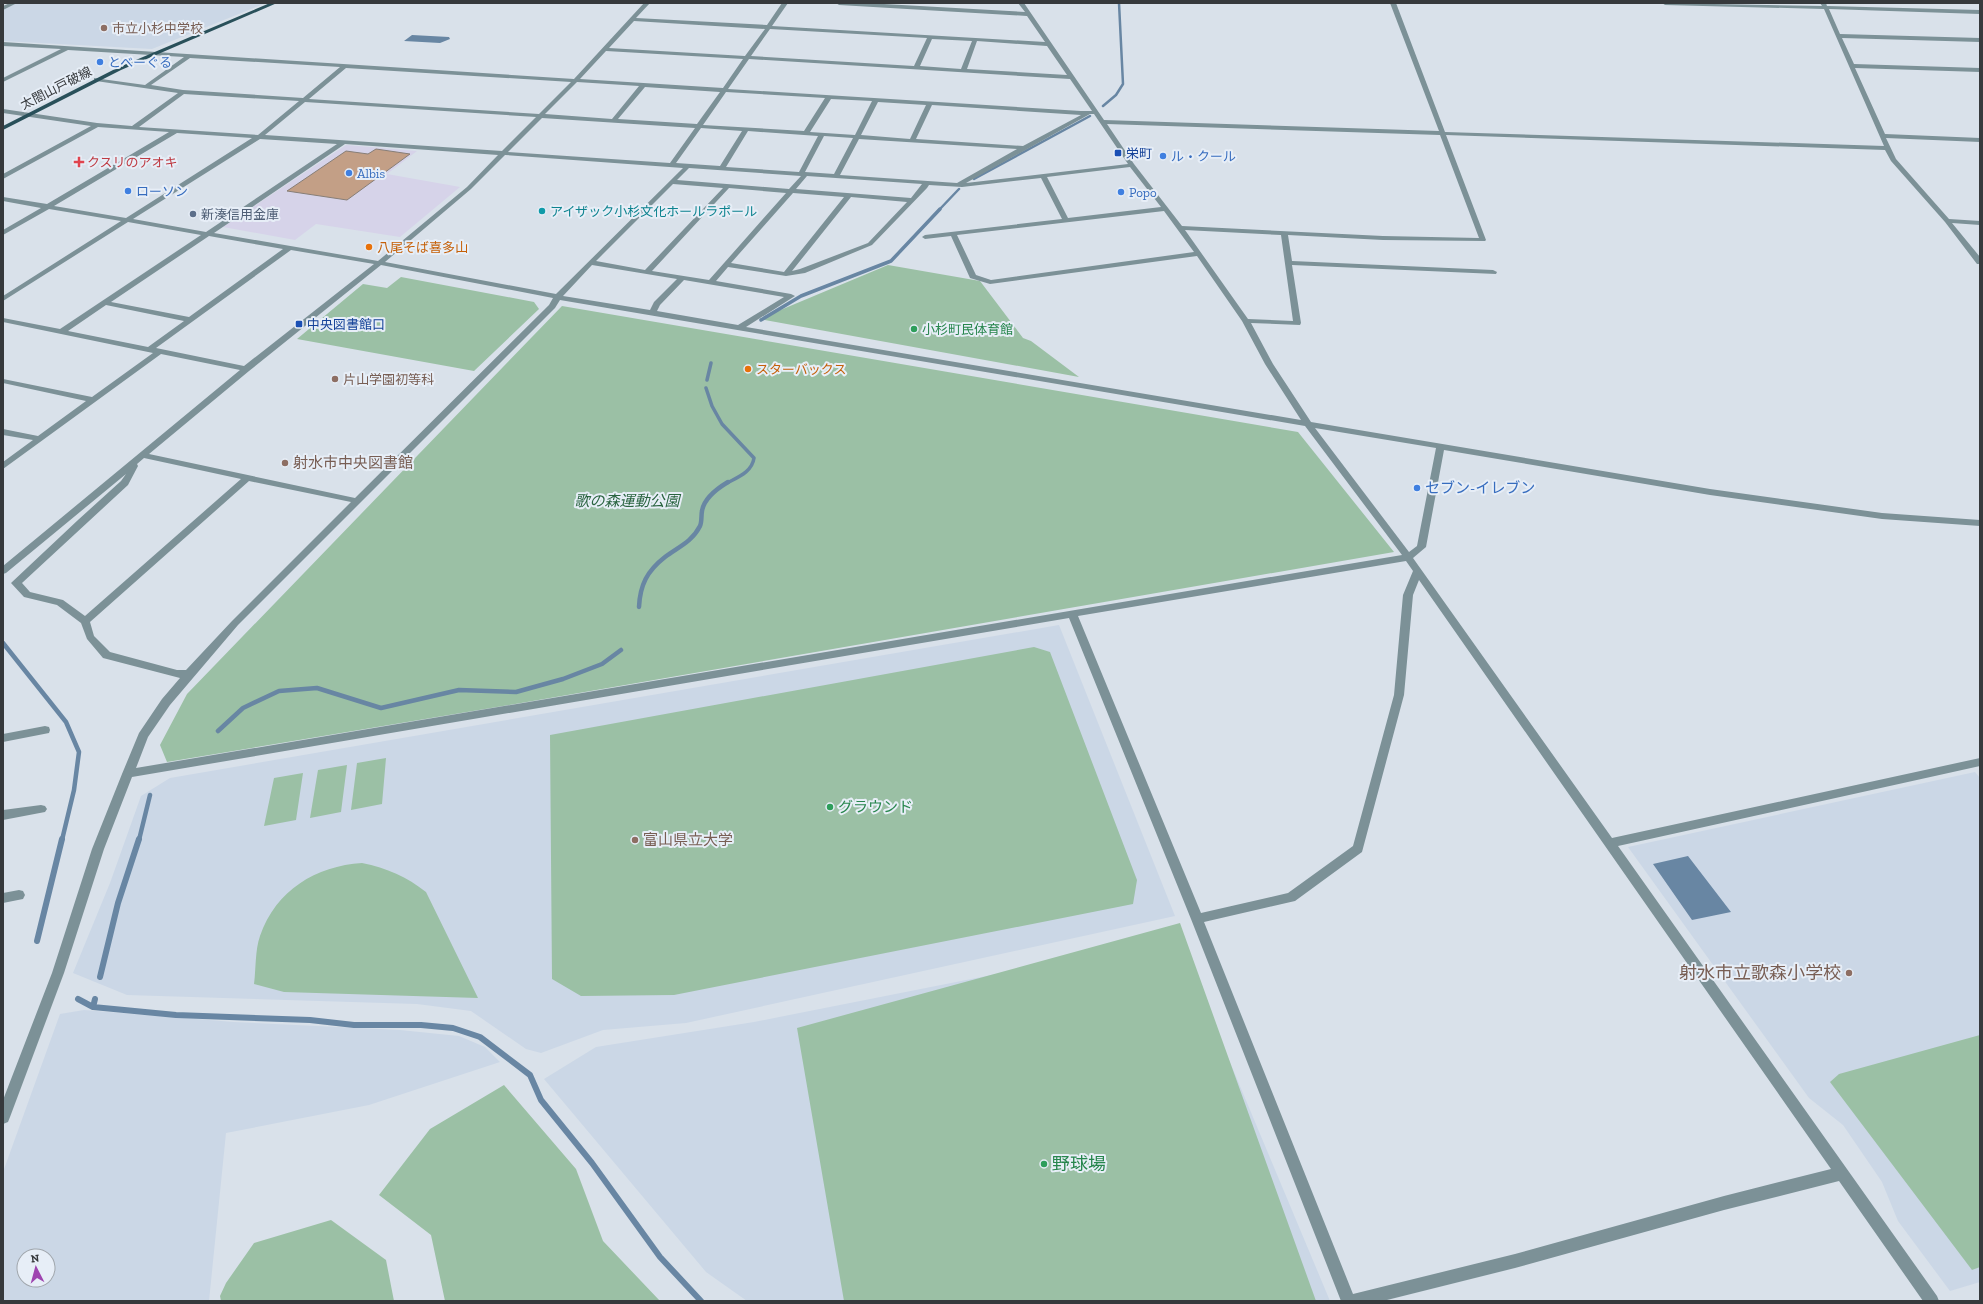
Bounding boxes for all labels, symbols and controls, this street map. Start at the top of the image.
place label: 市立小杉中学校 [112,21,203,36]
marker: 市立小杉中学校 [99,23,109,33]
place label: とべーぐる [108,55,172,70]
marker: とべーぐる [95,57,105,67]
street label: 太閤山戸破線 [18,64,94,112]
place label: 栄町 [1126,146,1152,161]
marker: 栄町 [1113,148,1123,158]
place label: ル・クール [1171,149,1236,164]
marker: ル・クール [1158,151,1168,161]
place label: クスリのアオキ [87,155,178,170]
marker: クスリのアオキ [74,157,84,167]
place label: Albis [357,166,385,181]
marker: Albis [344,168,354,178]
place label: ローソン [136,184,188,199]
place label: Popo [1129,185,1157,200]
marker: ローソン [123,186,133,196]
marker: Popo [1116,187,1126,197]
place label: アイザック小杉文化ホールラポール [550,204,757,219]
marker: アイザック小杉文化ホールラポール [537,206,547,216]
place label: 新湊信用金庫 [201,207,279,222]
marker: 新湊信用金庫 [188,209,198,219]
place label: 八尾そば喜多山 [377,240,468,255]
marker: 八尾そば喜多山 [364,242,374,252]
place label: 中央図書館口 [307,317,385,332]
marker: 中央図書館口 [294,319,304,329]
place label: 小杉町民体育館 [922,322,1013,337]
marker: 小杉町民体育館 [909,324,919,334]
place label: スターバックス [756,362,846,377]
marker: スターバックス [743,364,753,374]
place label: 片山学園初等科 [343,372,434,387]
marker: 片山学園初等科 [330,374,340,384]
place label: 射水市中央図書館 [293,454,413,472]
marker: 射水市中央図書館 [280,458,290,468]
place label: セブン-イレブン [1425,479,1535,497]
marker: セブン-イレブン [1412,483,1422,493]
park label: 歌の森運動公園 [574,492,681,510]
place label: グラウンド [838,798,913,816]
marker: グラウンド [825,802,835,812]
place label: 富山県立大学 [643,831,733,849]
marker: 富山県立大学 [630,835,640,845]
place label: 射水市立歌森小学校 [1679,962,1841,984]
marker: 射水市立歌森小学校 [1844,968,1854,978]
place label: 野球場 [1052,1153,1106,1175]
marker: 野球場 [1039,1159,1049,1169]
north arrow [16,1248,56,1288]
text: N [30,1252,40,1265]

